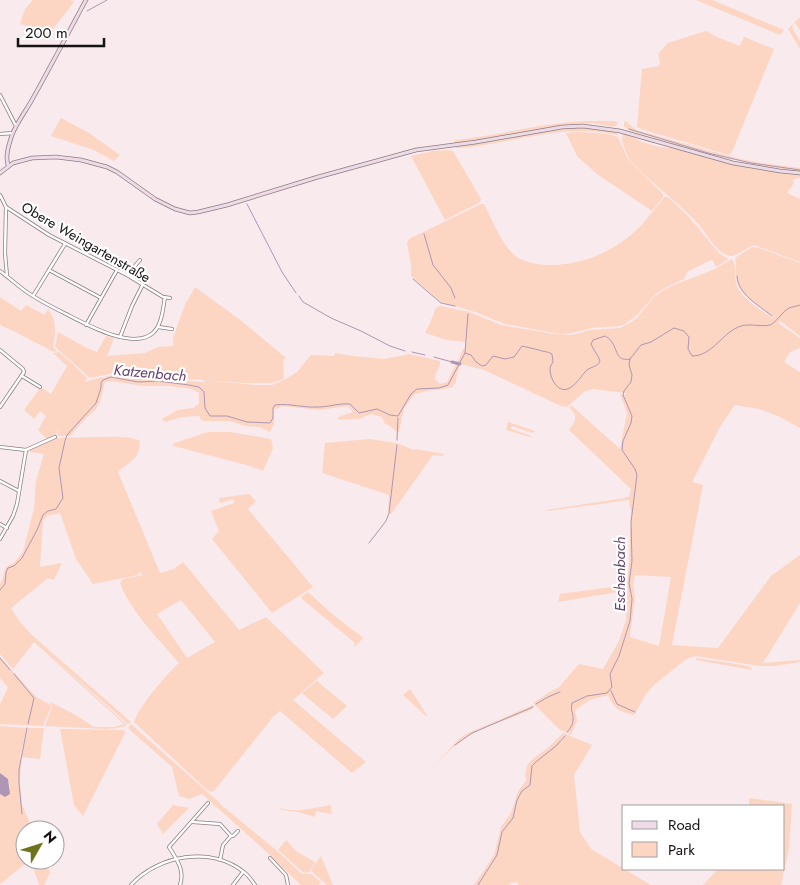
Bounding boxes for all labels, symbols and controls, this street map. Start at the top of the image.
scale bar [18,15,104,47]
text: 200 m [25,22,68,44]
street label: Obere Weingartenstraße [18,197,154,287]
water label: Katzenbach [113,359,187,387]
water label: Eschenbach [609,537,631,611]
legend [622,805,785,870]
text: Road [668,814,700,836]
north arrow [15,820,65,870]
text: N [39,826,61,847]
text: Park [668,839,695,861]

